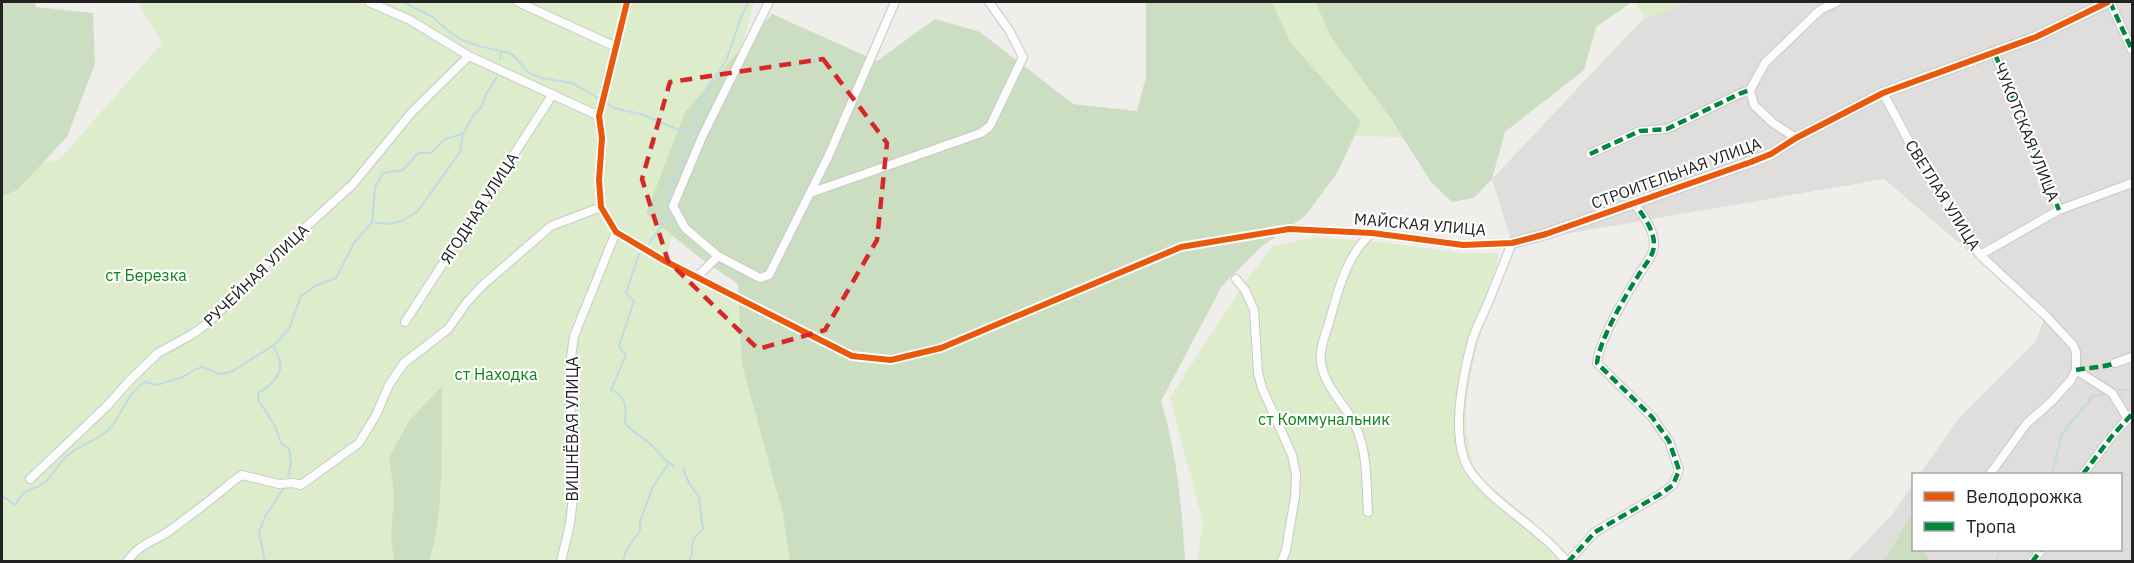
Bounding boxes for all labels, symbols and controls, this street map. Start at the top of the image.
street label: ЧУКОТСКАЯ УЛИЦА [1990,60,2064,204]
street label: СТРОИТЕЛЬНАЯ УЛИЦА [1588,133,1764,213]
street label: СВЕТЛАЯ УЛИЦА [1901,136,1985,254]
street label: ЯГОДНАЯ УЛИЦА [436,149,522,267]
street label: МАЙСКАЯ УЛИЦА [1353,208,1487,240]
street label: РУЧЕЙНАЯ УЛИЦА [199,220,313,330]
park label: ст Березка [105,265,187,285]
street label: ВИШНЁВАЯ УЛИЦА [562,356,582,502]
park label: ст Находка [455,364,538,384]
park label: ст Коммунальник [1258,409,1390,429]
legend [1912,473,2122,551]
text: Велодорожка [1966,485,2082,508]
text: Тропа [1966,515,2016,538]

